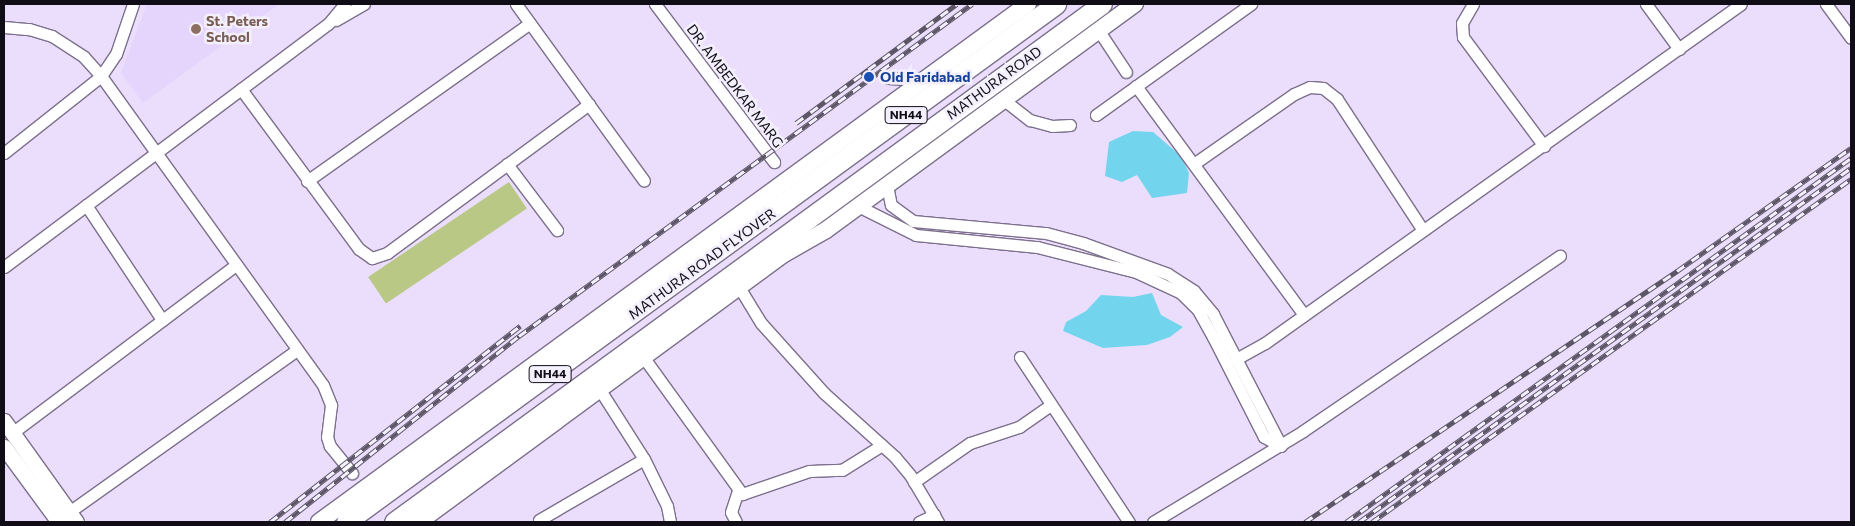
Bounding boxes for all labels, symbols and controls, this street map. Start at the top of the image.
place label: St. Peters School [206,13,268,46]
street label: DR. AMBEDKAR MARG [683,21,787,151]
marker: St. Peters School [190,23,202,35]
street label: MATHURA ROAD [943,43,1045,123]
place label: Old Faridabad [880,69,970,85]
marker: Old Faridabad [862,70,876,84]
road number: NH44 [884,106,928,124]
street label: MATHURA ROAD FLYOVER [625,205,779,323]
road number: NH44 [528,364,572,384]

